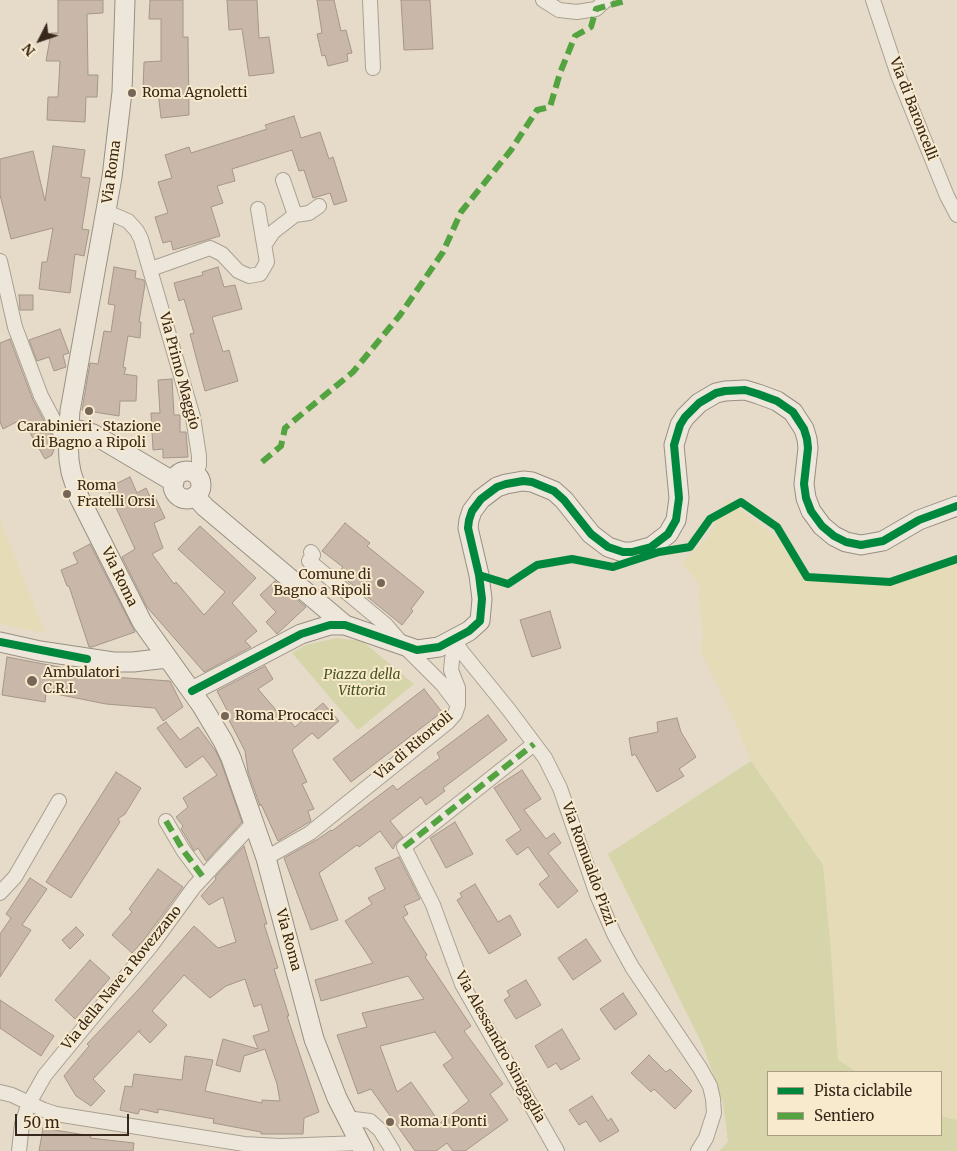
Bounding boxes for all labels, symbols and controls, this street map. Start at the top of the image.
north arrow [15,15,65,65]
text: N [18,40,39,60]
street label: Via di Baroncelli [886,55,940,163]
place label: Roma Agnoletti [142,85,248,101]
marker: Roma Agnoletti [126,87,138,99]
street label: Via Roma [99,139,125,205]
street label: Via Primo Maggio [155,310,203,432]
marker: Carabinieri . Stazione di Bagno a Ripoli [83,405,95,417]
place label: Carabinieri . Stazione di Bagno a Ripoli [17,419,161,452]
place label: Roma Fratelli Orsi [77,478,155,511]
marker: Roma Fratelli Orsi [61,488,73,500]
street label: Via Roma [97,545,141,609]
place label: Comune di Bagno a Ripoli [274,567,371,600]
marker: Comune di Bagno a Ripoli [375,577,387,589]
place label: Ambulatori C.R.I. [43,665,120,698]
park label: Piazza della Vittoria [323,667,401,700]
marker: Ambulatori C.R.I. [25,674,39,688]
place label: Roma Procacci [235,708,334,724]
street label: Via di Ritortoli [372,708,456,784]
marker: Roma Procacci [219,710,231,722]
street label: Via Romualdo Pizzi [558,800,618,928]
street label: Via della Nave a Rovezzano [59,903,185,1053]
street label: Via Roma [272,907,304,973]
street label: Via Alessandro Sinigaglia [451,969,549,1125]
legend [767,1071,942,1136]
text: Pista ciclabile [814,1081,912,1100]
scale bar [18,1104,131,1136]
text: Sentiero [814,1106,874,1125]
text: 50 m [23,1113,60,1132]
place label: Roma I Ponti [400,1114,487,1130]
marker: Roma I Ponti [384,1116,396,1128]

